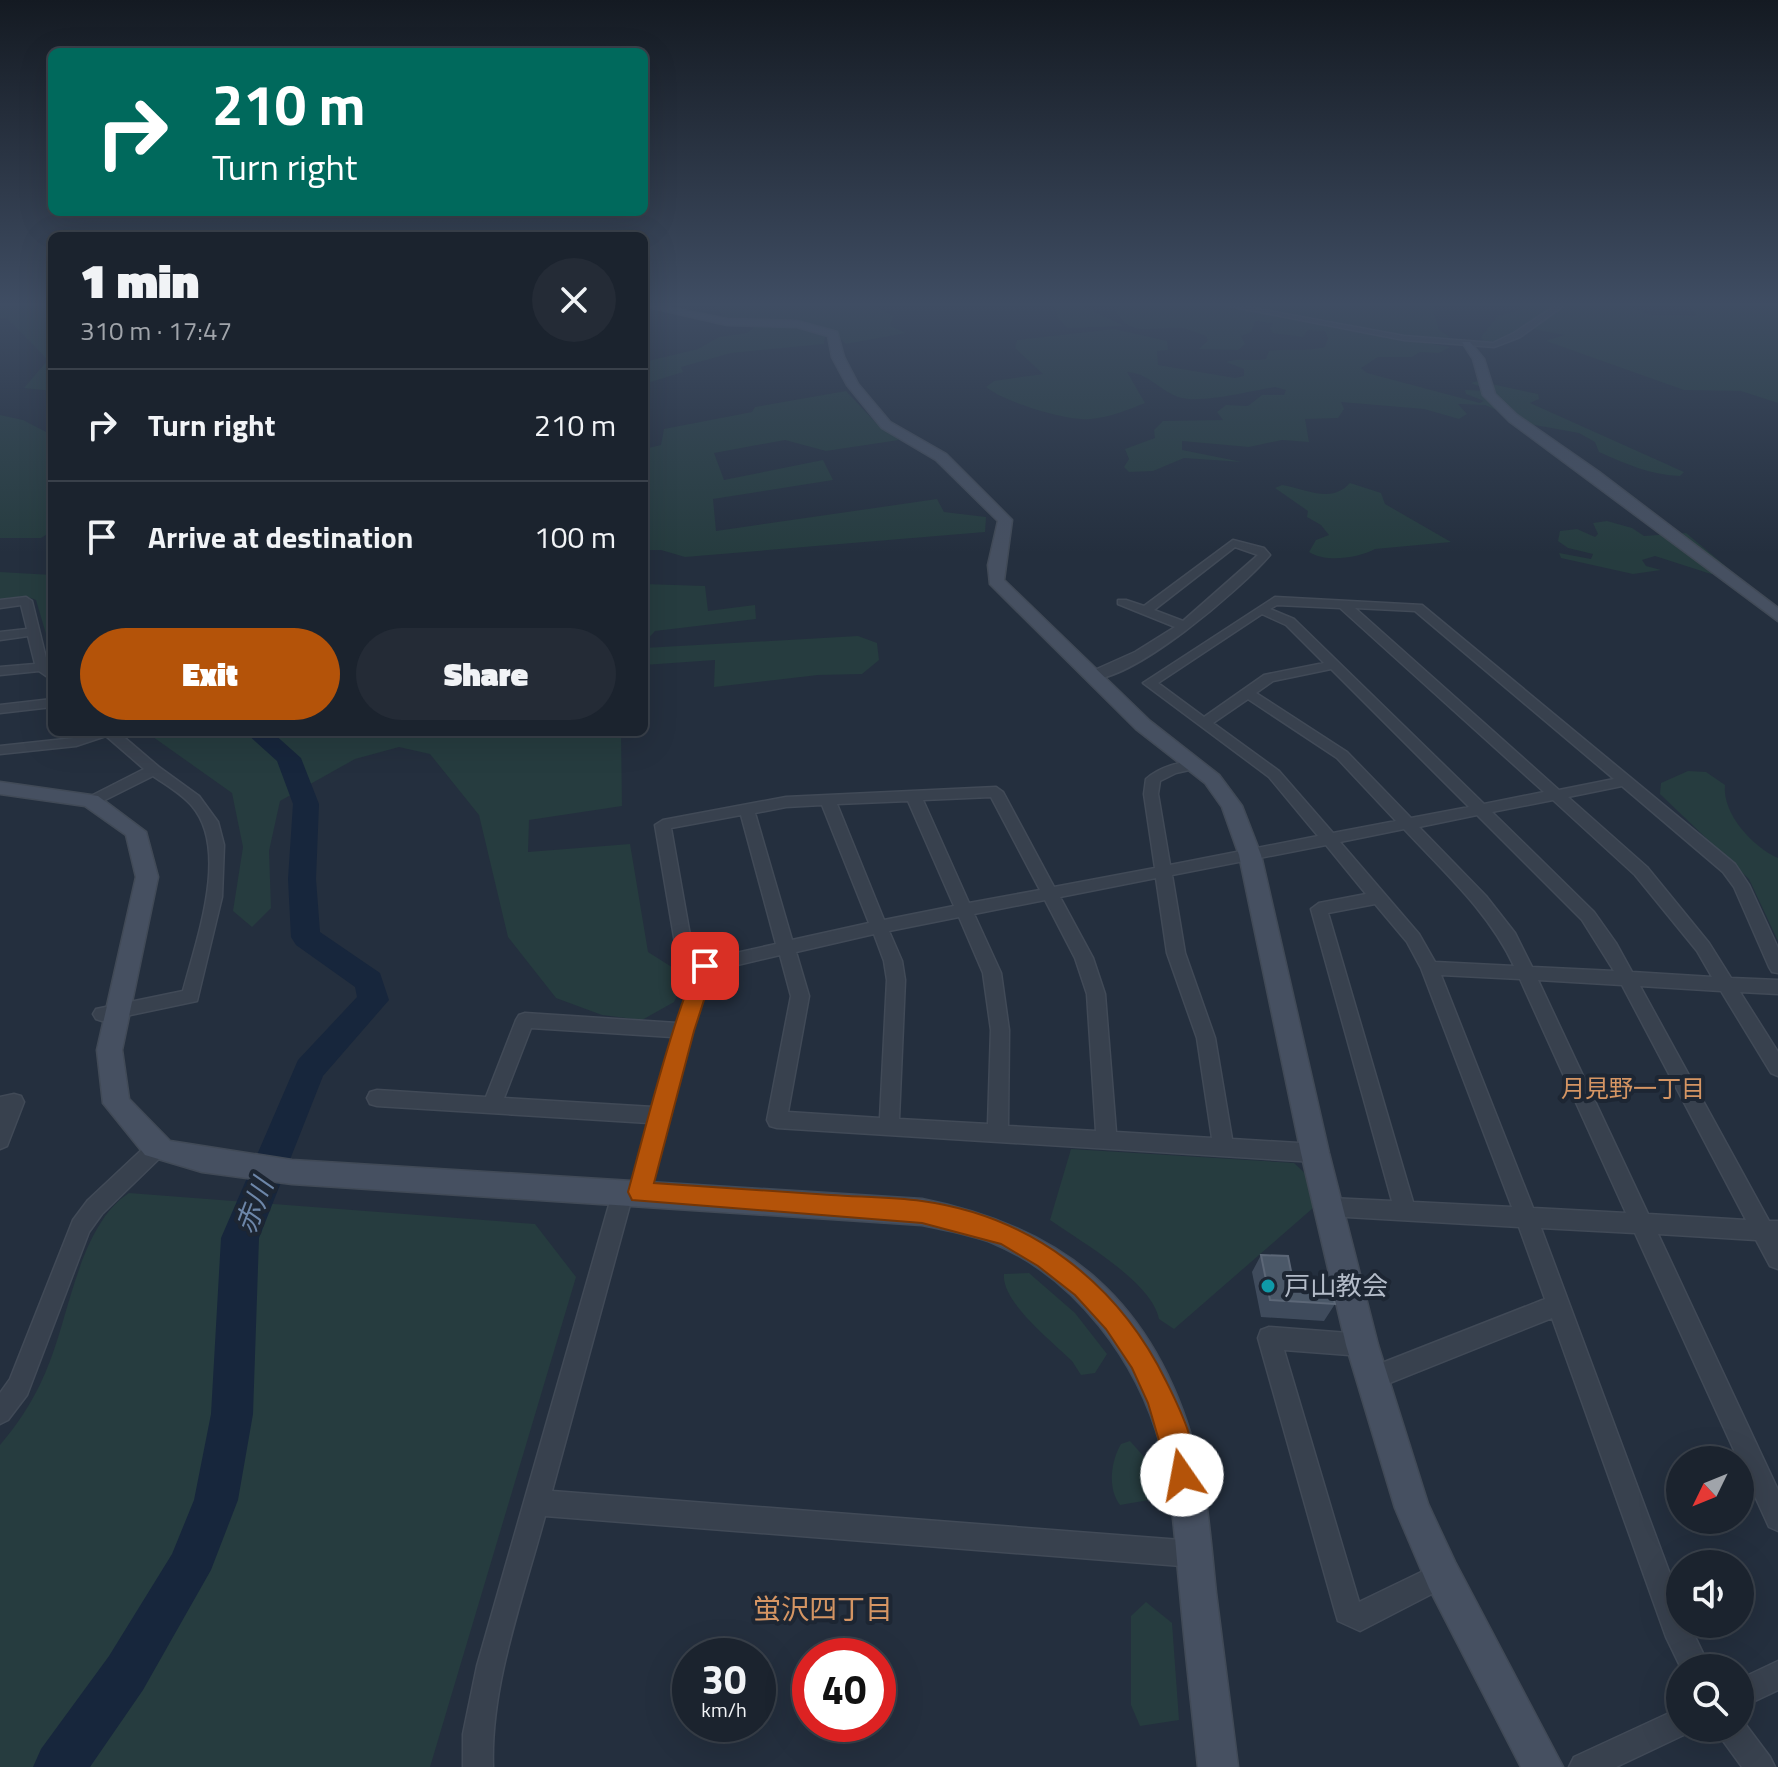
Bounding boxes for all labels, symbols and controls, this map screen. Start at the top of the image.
text: 210 m [212,62,365,147]
icon: right [80,80,184,184]
text: Turn right [212,139,357,194]
text: 1 min [80,244,199,317]
button: close [532,258,616,342]
text: 310 m · 17:47 [80,311,232,350]
text: Turn right [148,402,276,448]
text: 210 m [534,402,616,448]
icon: right [80,403,124,447]
text: Arrive at destination [148,514,413,560]
text: 100 m [534,514,616,560]
icon: arrive [80,515,124,559]
button: Exit [80,628,340,720]
button: Share [356,628,616,720]
pin [671,932,739,1000]
icon: arrive [683,944,727,988]
district label: 月見野一丁目 [1561,1070,1705,1106]
water label: 赤川 [223,1169,285,1240]
place label: 戸山教会 [1284,1266,1388,1305]
marker: 戸山教会 [1259,1277,1277,1295]
position arrow [1140,1433,1224,1517]
north arrow [1666,1446,1754,1534]
map controls [1666,1446,1754,1742]
button: sound [1666,1550,1754,1638]
district label: 蛍沢四丁目 [753,1587,893,1630]
speed limit sign: 40 [792,1638,896,1742]
text: 30 [702,1649,746,1710]
button: search [1666,1654,1754,1742]
text: km/h [701,1694,747,1725]

